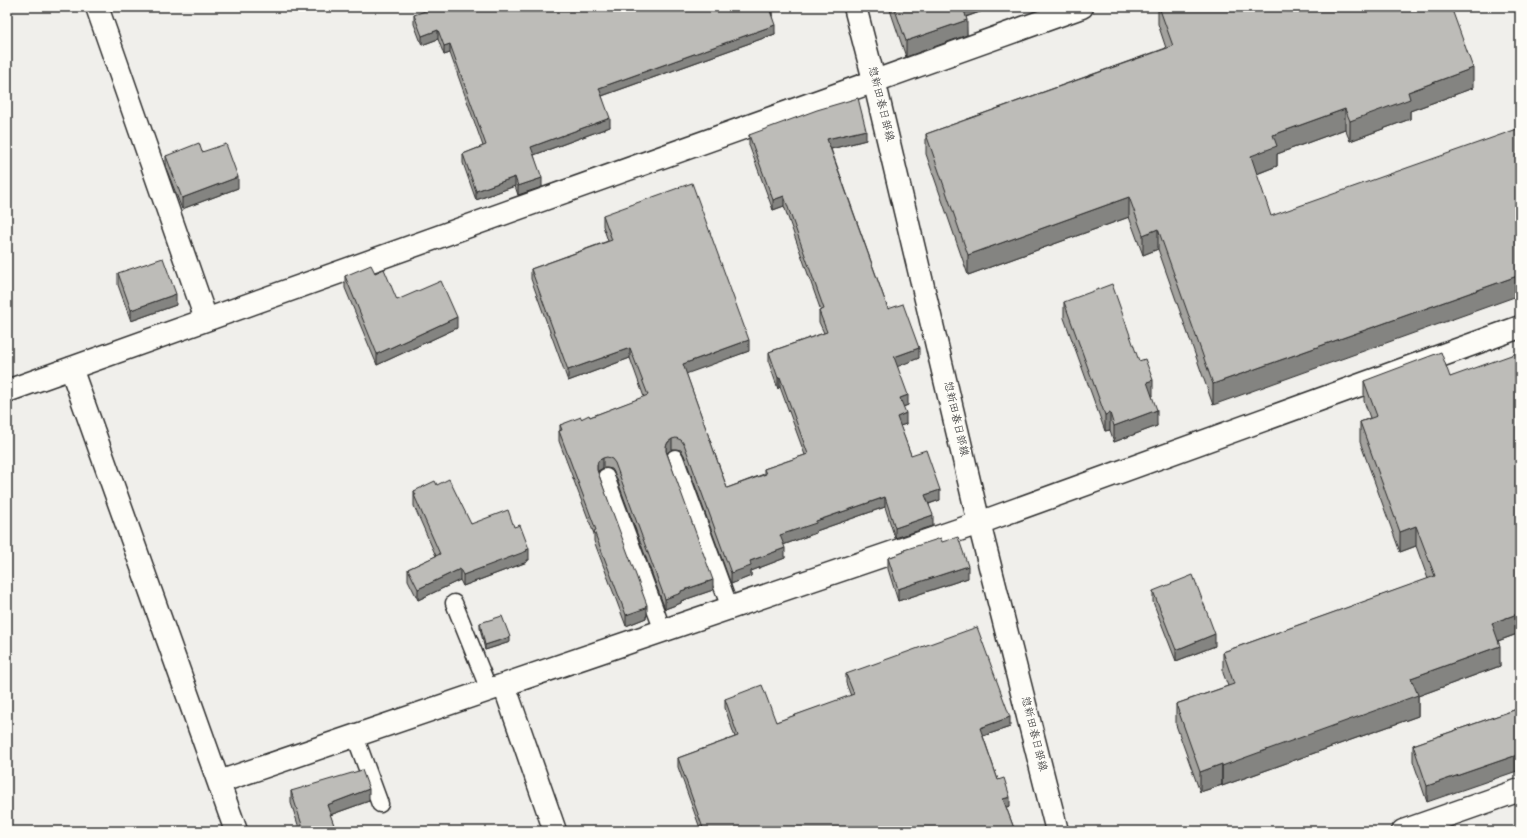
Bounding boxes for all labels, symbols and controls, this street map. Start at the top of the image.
street label: 惣新田春日部線 [865,65,896,143]
street label: 惣新田春日部線 [940,380,970,458]
street label: 惣新田春日部線 [1018,695,1049,773]

